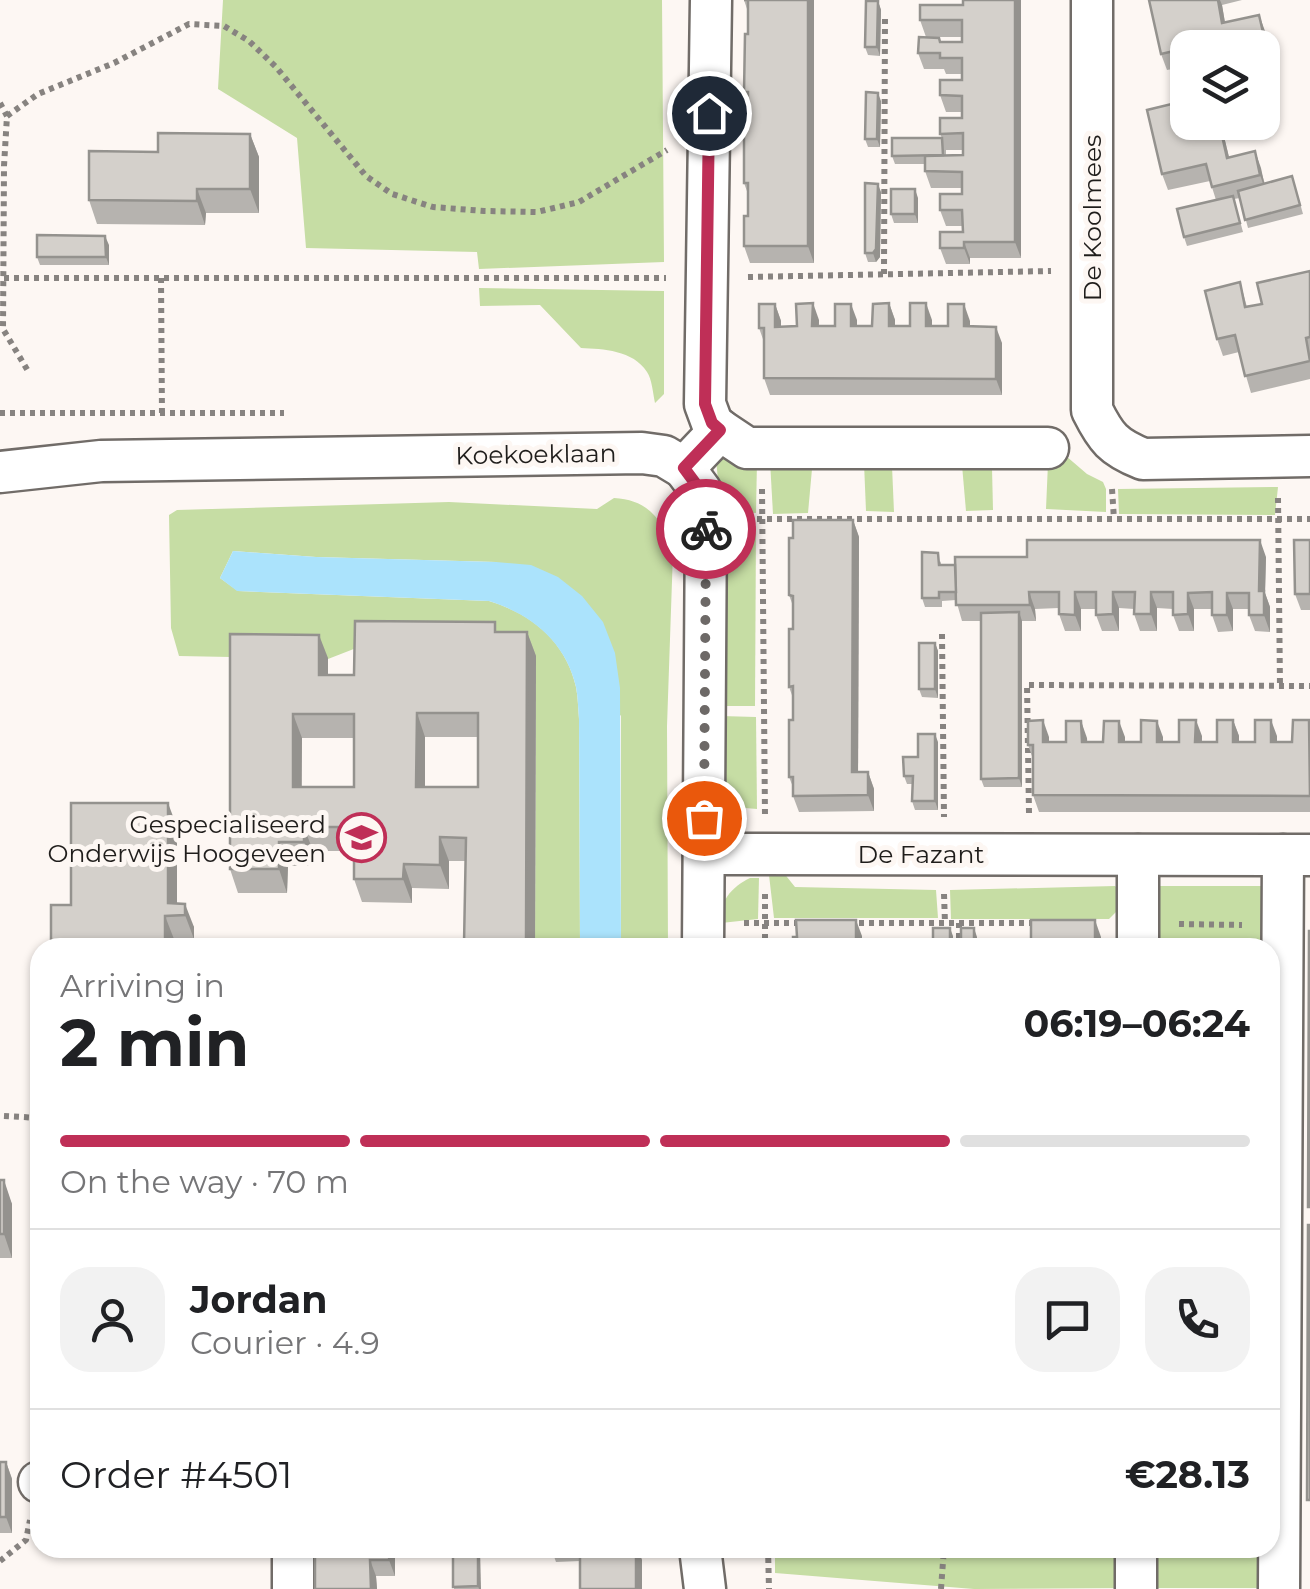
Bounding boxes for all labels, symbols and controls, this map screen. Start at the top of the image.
map controls [1170,30,1280,140]
button: layers [1170,30,1280,140]
pin [667,71,752,156]
icon: home [682,86,737,141]
street label: De Koolmees [1077,135,1107,301]
street label: Koekoeklaan [455,438,617,470]
courier [656,479,756,579]
icon: bike [679,502,734,557]
pin [662,776,747,861]
icon: bag [677,791,732,846]
place label: Gespecialiseerd Onderwijs Hoogeveen [47,809,326,868]
school or university icon: Gespecialiseerd Onderwijs Hoogeveen [335,812,387,864]
street label: De Fazant [858,839,984,869]
text: Arriving in [60,966,225,1005]
text: 06:19–06:24 [1023,1000,1250,1047]
text: 2 min [60,1003,249,1082]
text: On the way · 70 m [60,1162,349,1201]
button: person [60,1267,165,1372]
button: chat [1015,1267,1120,1372]
button: phone [1145,1267,1250,1372]
text: Jordan [190,1276,328,1323]
text: Courier · 4.9 [190,1323,380,1362]
text: Order #4501 [60,1451,292,1498]
text: €28.13 [1125,1451,1250,1498]

